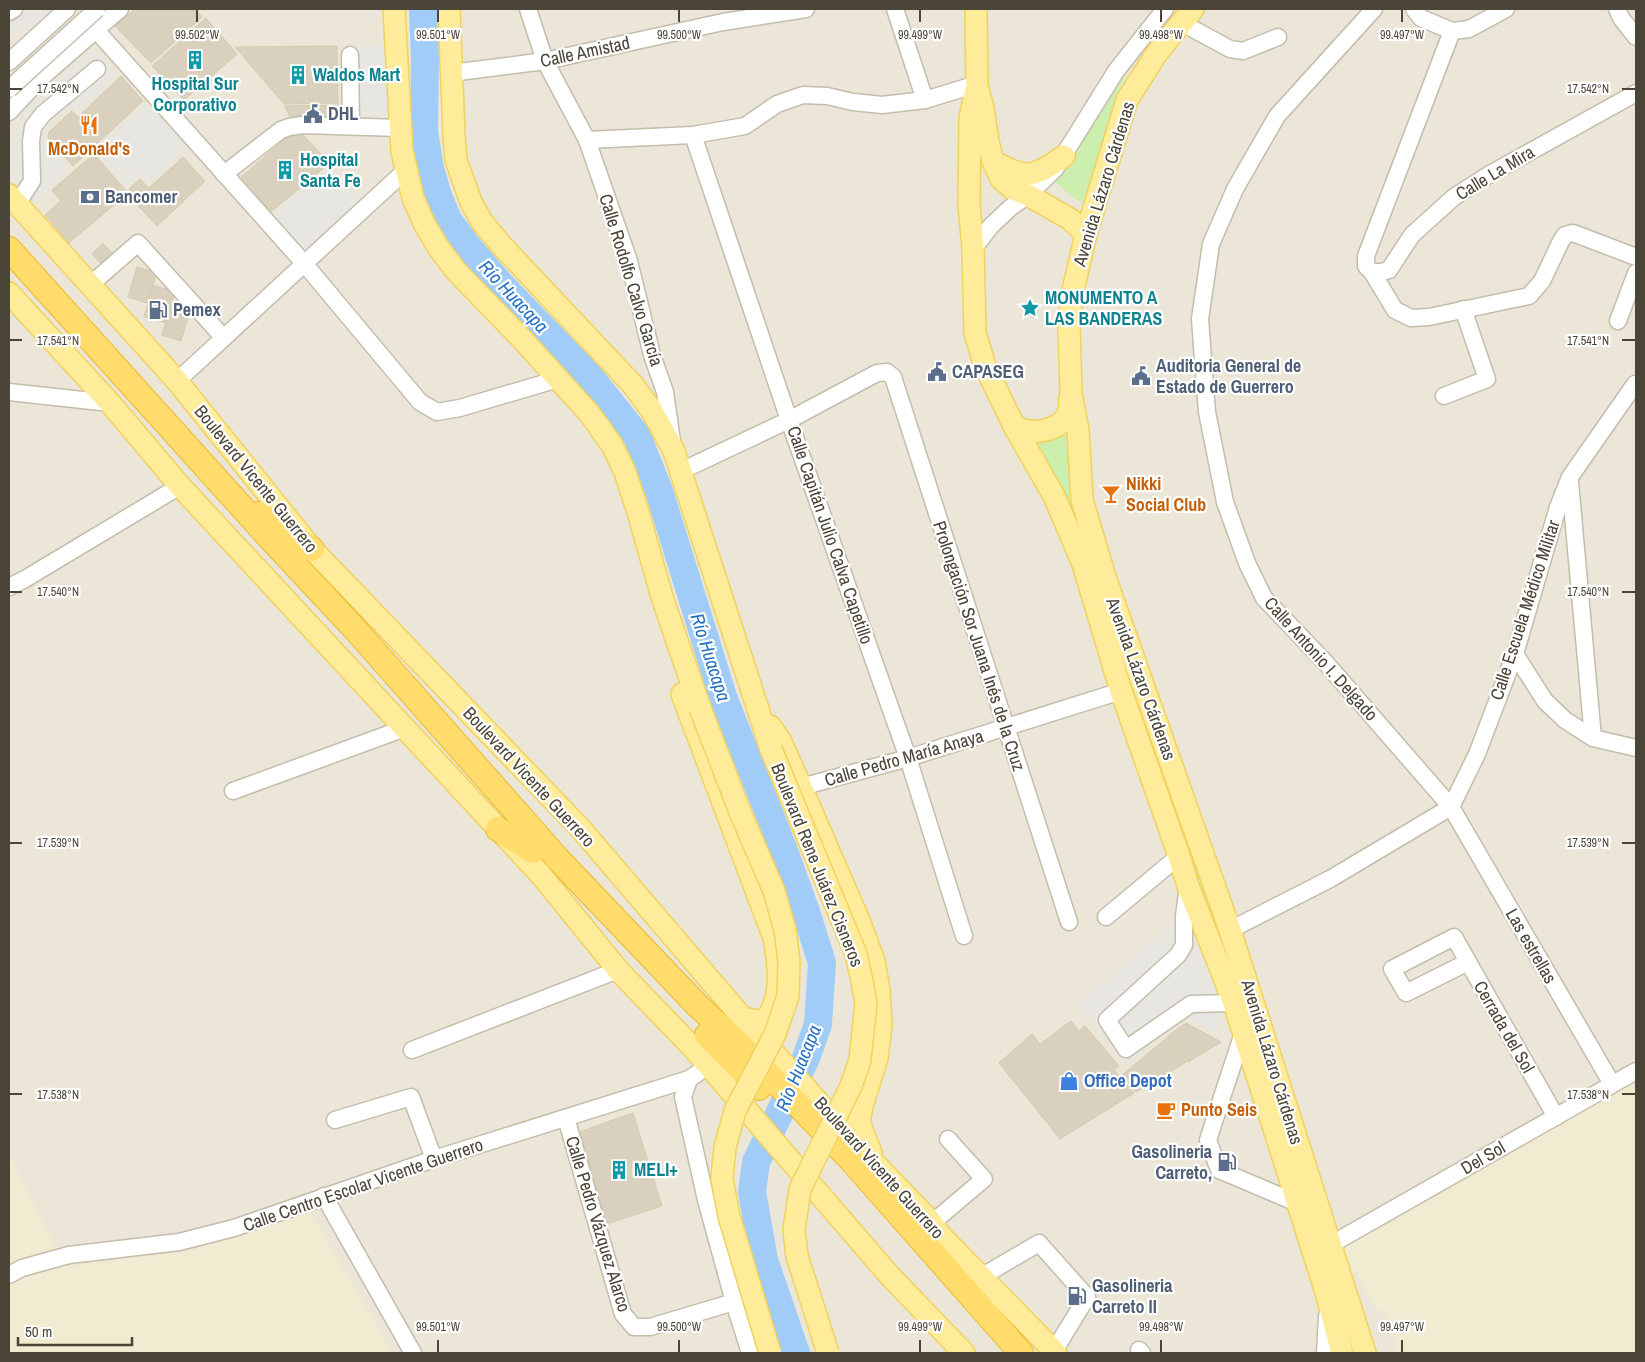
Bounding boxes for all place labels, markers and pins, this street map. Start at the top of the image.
building icon: Hospital Sur Corporativo [184,49,206,71]
place label: Waldos Mart [313,62,400,87]
building icon: Waldos Mart [287,64,309,86]
place label: Hospital Sur Corporativo [152,71,239,117]
place label: DHL [328,101,358,126]
public building icon: DHL [302,103,324,125]
restaurant icon: McDonald's [78,114,100,136]
place label: McDonald's [48,136,130,161]
place label: Hospital Santa Fe [300,147,361,193]
building icon: Hospital Santa Fe [274,159,296,181]
place label: Bancomer [105,184,177,209]
bank icon: Bancomer [79,186,101,208]
place label: MONUMENTO A LAS BANDERAS [1045,285,1162,331]
place label: Pemex [173,297,221,322]
place icon: MONUMENTO A LAS BANDERAS [1019,297,1041,319]
fuel station icon: Pemex [147,299,169,321]
place label: Auditoria General de Estado de Guerrero [1156,353,1301,399]
place label: CAPASEG [952,359,1024,384]
public building icon: CAPASEG [926,361,948,383]
public building icon: Auditoria General de Estado de Guerrero [1130,365,1152,387]
place label: Nikki Social Club [1126,471,1206,517]
bar icon: Nikki Social Club [1100,483,1122,505]
place label: Office Depot [1084,1068,1172,1093]
shop icon: Office Depot [1058,1070,1080,1092]
place label: Punto Seis [1181,1097,1257,1122]
cafe icon: Punto Seis [1155,1099,1177,1121]
place label: Gasolineria Carreto, [1132,1139,1213,1185]
fuel station icon: Gasolineria Carreto, [1216,1151,1238,1173]
place label: MELI+ [634,1157,678,1182]
building icon: MELI+ [608,1159,630,1181]
place label: Gasolineria Carreto II [1092,1273,1173,1319]
fuel station icon: Gasolineria Carreto II [1066,1285,1088,1307]

